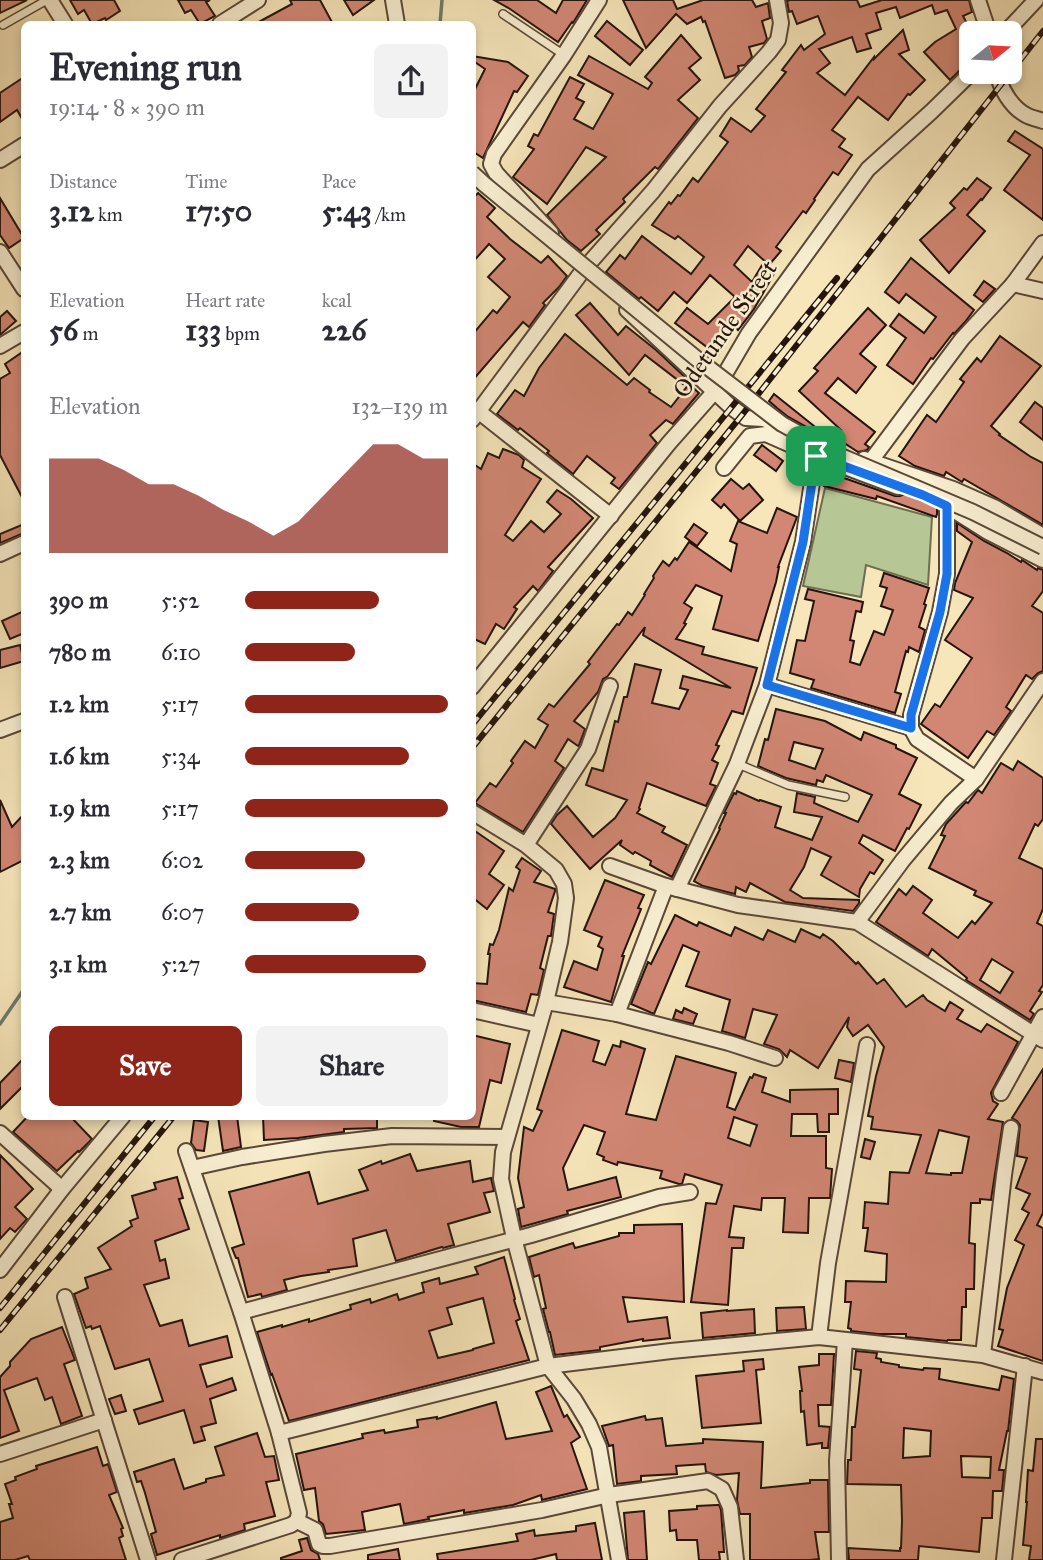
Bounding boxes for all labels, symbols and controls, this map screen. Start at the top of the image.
north arrow [959,21,1022,84]
map controls [959,21,1022,84]
text: Evening run [49,44,242,90]
button: share [374,44,448,118]
text: 19:14 · 8 × 390 m [49,93,205,121]
text: Distance [49,170,117,193]
text: Time [185,170,227,193]
text: Pace [322,170,356,193]
text: 3.12 [49,193,94,229]
text: 17:50 [185,193,252,229]
text: 5:43 [322,193,372,229]
text: km [94,203,123,226]
text: /km [372,203,406,226]
street label: Odetunde Street [666,254,784,404]
text: Elevation [49,289,124,312]
text: Heart rate [185,289,265,312]
text: kcal [322,289,352,312]
text: 56 [49,312,78,348]
text: 133 [185,312,221,348]
text: 226 [322,312,367,348]
text: m [78,322,98,345]
text: bpm [221,322,260,345]
text: Elevation [49,392,140,420]
text: 132–139 m [351,392,448,420]
pin [786,426,846,486]
icon: arrive [797,437,835,475]
text: 390 m [49,586,108,614]
text: 5:52 [161,586,200,614]
text: 780 m [49,638,111,666]
text: 6:10 [161,638,201,666]
text: 1.2 km [49,690,109,718]
text: 5:17 [161,690,199,718]
text: 1.6 km [49,742,110,770]
text: 5:34 [161,742,200,770]
text: 1.9 km [49,794,110,822]
text: 5:17 [161,794,199,822]
text: 2.3 km [49,846,110,874]
text: 6:02 [161,846,203,874]
text: 2.7 km [49,898,111,926]
text: 6:07 [161,898,204,926]
text: 3.1 km [49,950,107,978]
text: 5:27 [161,950,201,978]
button: Save [49,1026,242,1106]
button: Share [256,1026,448,1106]

